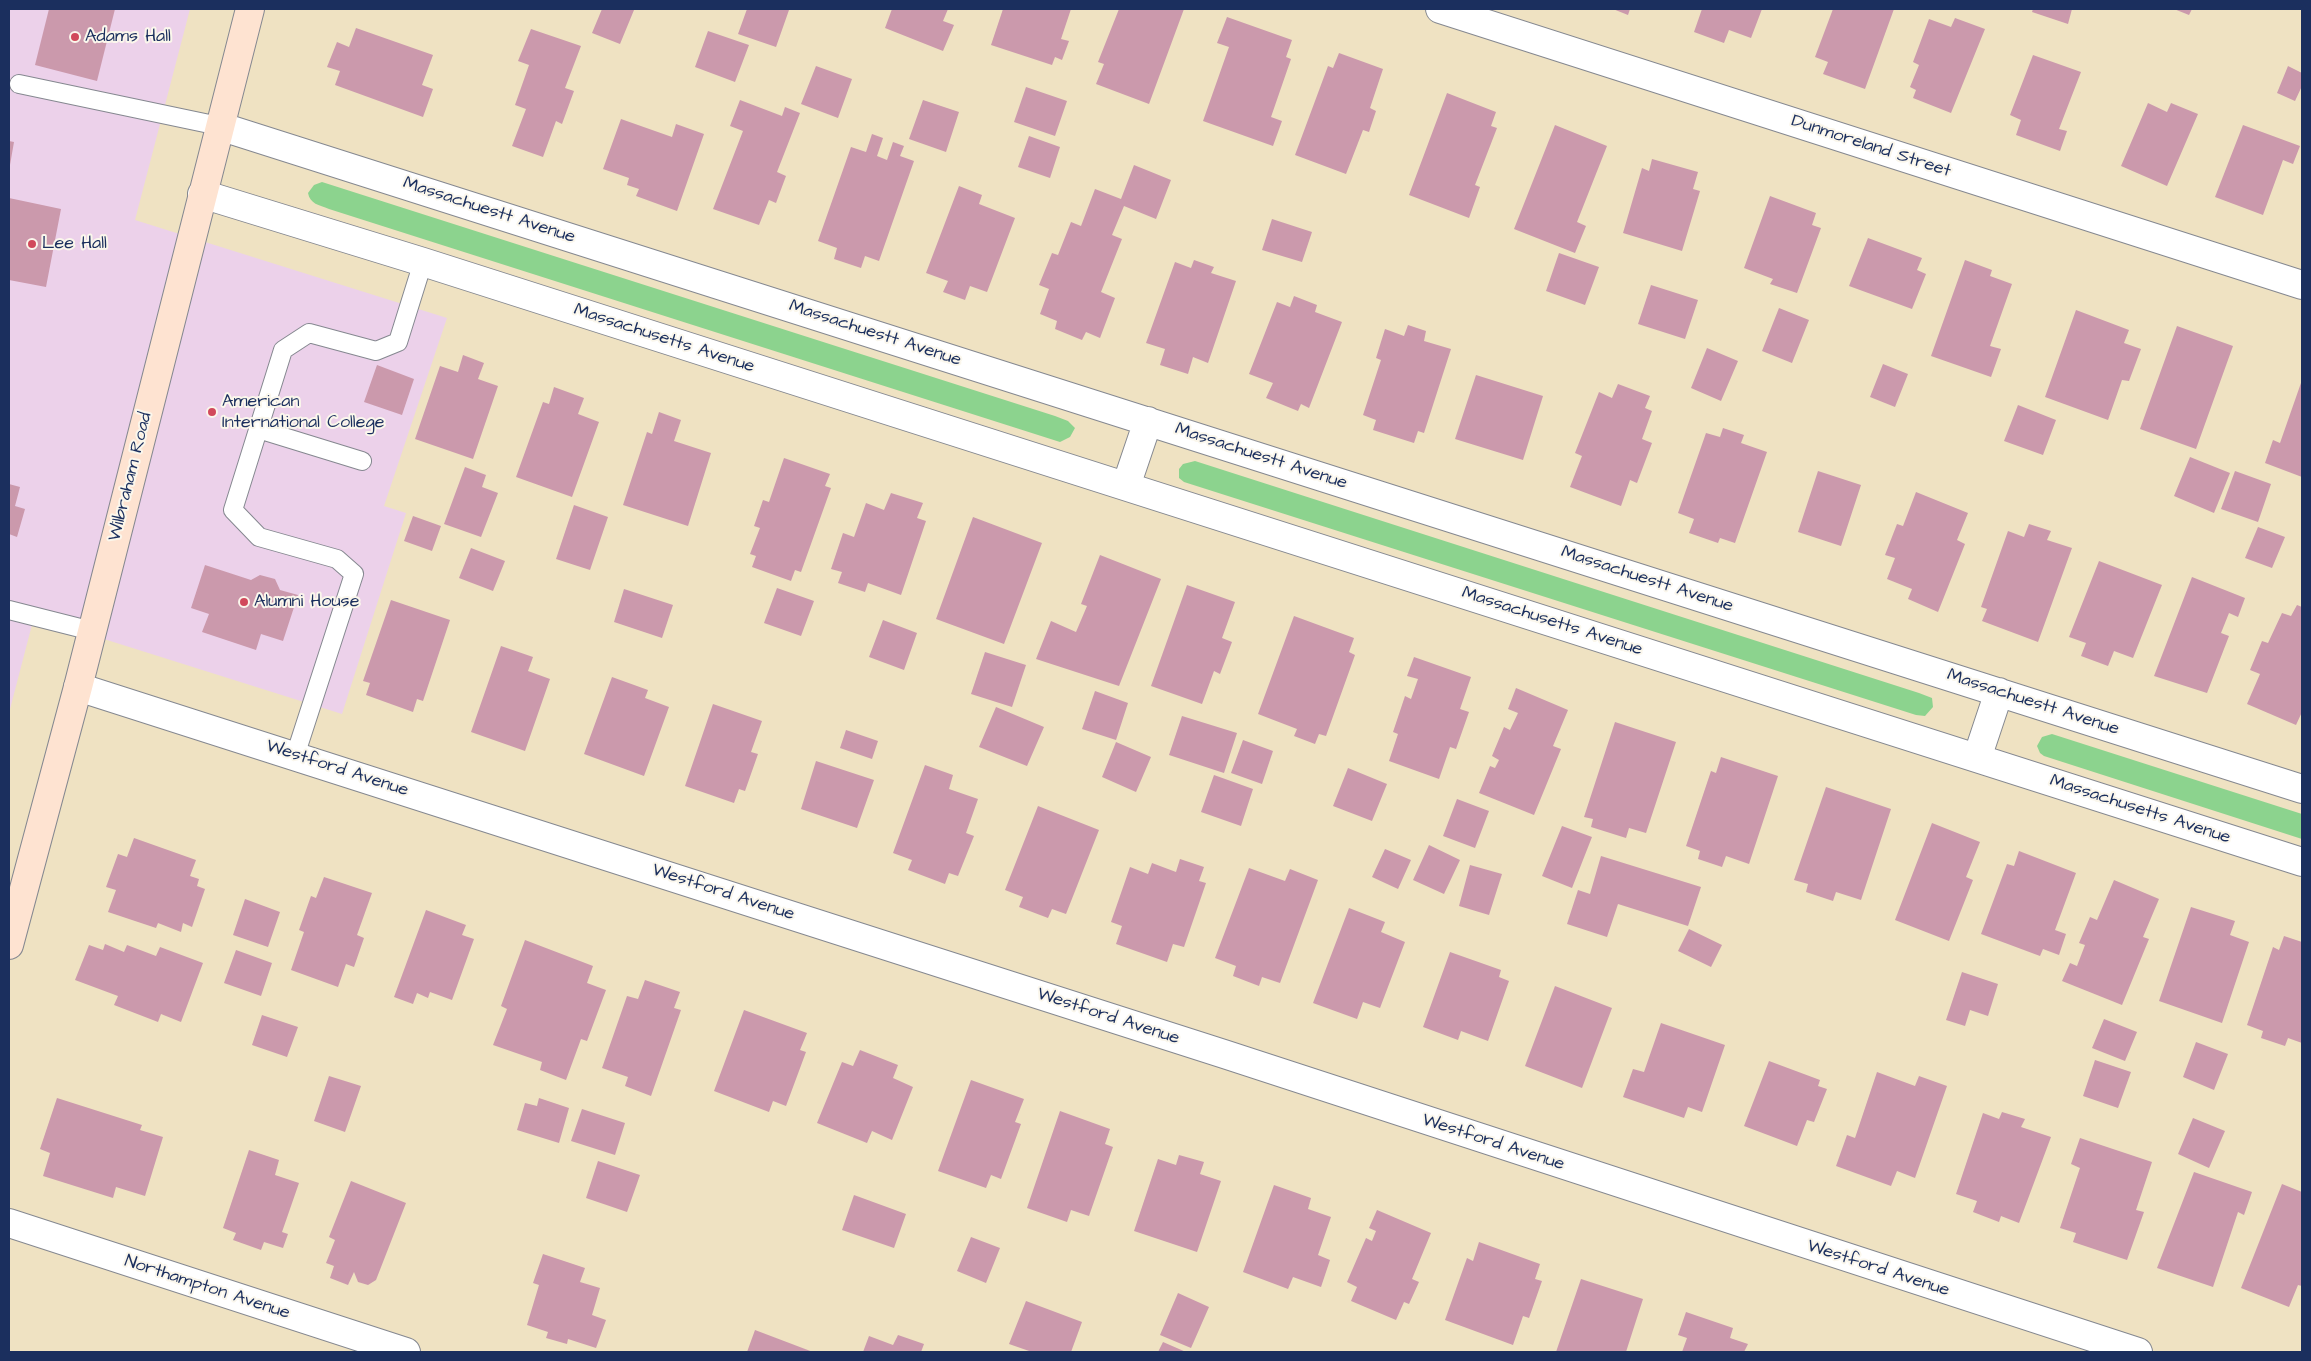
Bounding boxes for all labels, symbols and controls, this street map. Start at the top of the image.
place label: Adams Hall [85,26,171,48]
marker: Adams Hall [69,31,81,43]
street label: Dunmoreland Street [1788,111,1954,183]
street label: Massachuestt Avenue [400,173,578,249]
place label: Lee Hall [42,233,107,255]
marker: Lee Hall [26,238,38,250]
street label: Massachuestt Avenue [786,296,964,372]
street label: Massachusetts Avenue [571,300,757,378]
place label: American International College [222,391,384,434]
marker: American International College [206,406,218,418]
street label: Wilbraham Road [105,410,157,544]
street label: Massachuestt Avenue [1172,419,1350,495]
street label: Massachuestt Avenue [1558,542,1736,618]
street label: Massachusetts Avenue [1459,583,1645,661]
place label: Alumni House [254,591,359,613]
marker: Alumni House [238,596,250,608]
street label: Massachuestt Avenue [1944,665,2122,741]
street label: Westford Avenue [263,736,411,802]
street label: Massachusetts Avenue [2047,771,2233,849]
street label: Westford Avenue [649,860,797,926]
street label: Westford Avenue [1034,984,1182,1050]
street label: Westford Avenue [1419,1110,1567,1176]
street label: Westford Avenue [1804,1236,1952,1302]
street label: Northampton Avenue [121,1251,293,1325]

